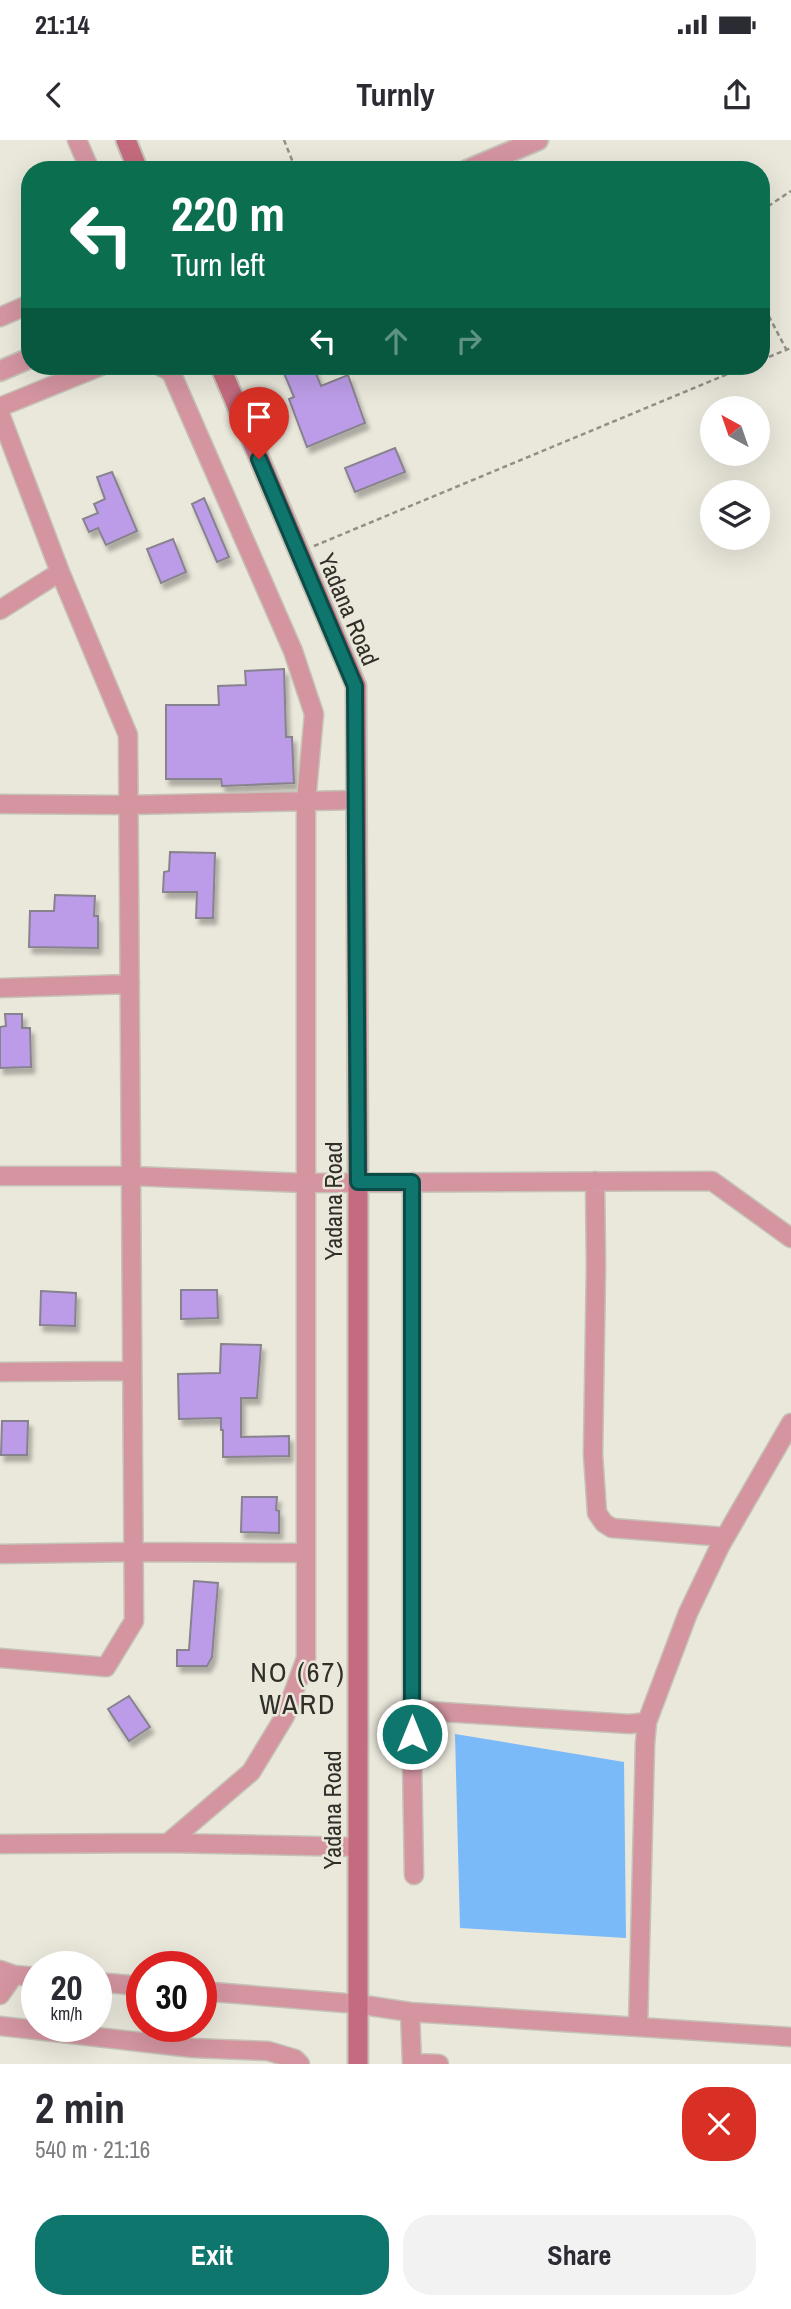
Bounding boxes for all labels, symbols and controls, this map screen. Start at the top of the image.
text: 21:14 [35,7,90,42]
text: Turnly [356,73,435,116]
icon: back [35,76,73,114]
icon: share [718,76,756,114]
text: 220 m [171,180,285,246]
icon: left [56,189,147,280]
text: Turn left [171,243,265,286]
icon: left [304,322,342,360]
icon: ahead [377,322,415,360]
icon: right [450,322,488,360]
pin [229,387,289,459]
north arrow [700,396,770,466]
map controls [700,396,770,550]
icon: arrive [240,398,278,436]
button: layers [700,480,770,550]
street label: Yadana Road [311,548,387,670]
street label: Yadana Road [317,1142,349,1260]
district label: NO (67) WARD [250,1653,346,1723]
position arrow [375,1697,449,1771]
street label: Yadana Road [316,1751,348,1869]
speed limit sign: 30 [126,1951,217,2042]
text: 20 [51,1964,82,2011]
text: km/h [51,2001,83,2026]
text: 2 min [35,2080,125,2136]
button: close [682,2087,756,2161]
text: 540 m · 21:16 [35,2134,150,2165]
button: Exit [35,2215,389,2295]
button: Share [403,2215,756,2295]

